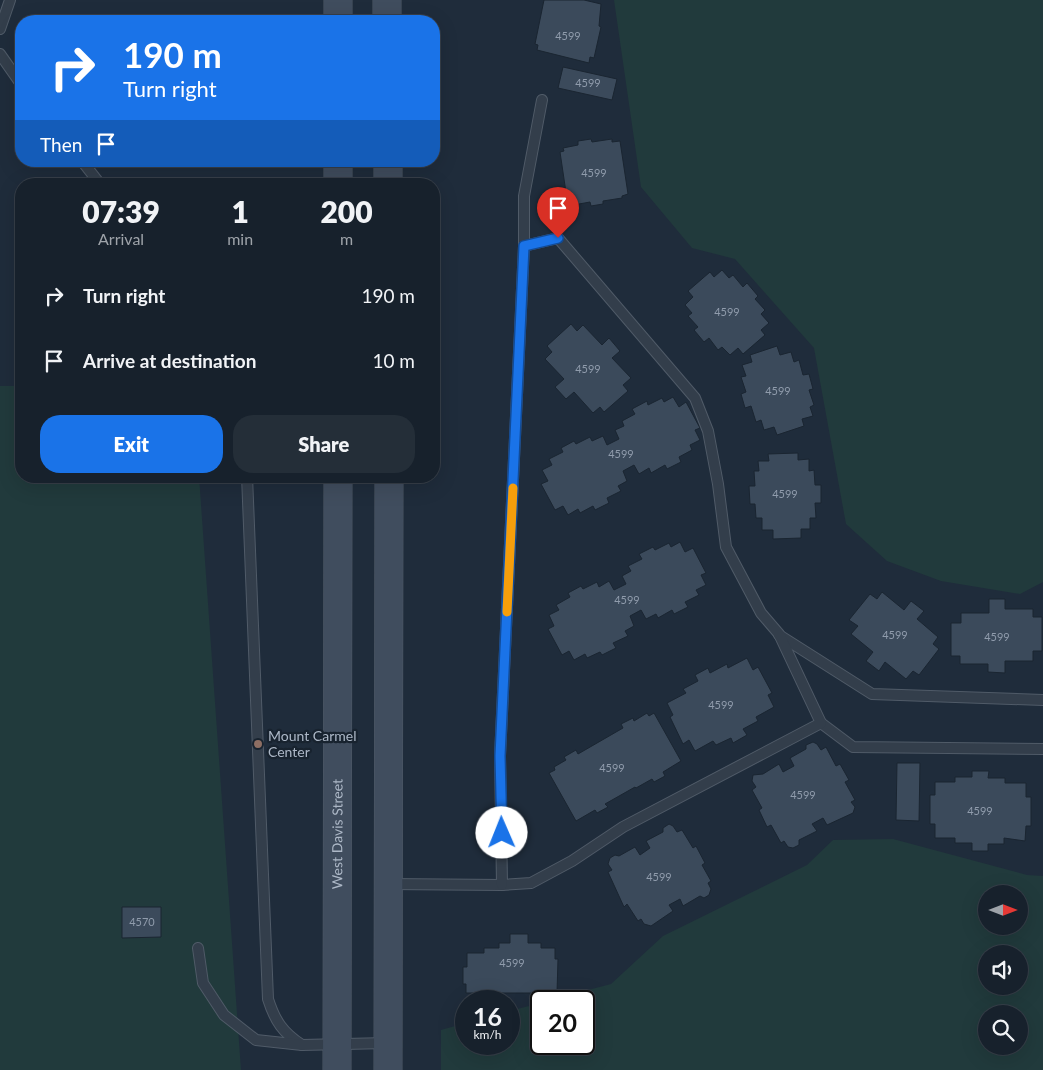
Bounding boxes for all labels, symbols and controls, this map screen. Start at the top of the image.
house number: 4599 [555,29,581,42]
text: 190 m [123,33,222,75]
icon: right [40,35,105,100]
text: Turn right [123,75,217,102]
house number: 4599 [575,76,601,89]
icon: arrive [92,130,120,158]
text: Then [40,133,82,156]
house number: 4599 [581,166,607,179]
pin [537,187,579,238]
text: 07:39 [82,193,160,229]
text: 1 [231,193,249,229]
text: 200 [320,193,373,229]
icon: arrive [544,194,572,222]
text: Arrival [98,229,144,248]
text: min [227,229,253,248]
text: m [340,229,353,248]
icon: right [40,282,68,310]
text: Turn right [83,284,165,307]
text: 190 m [361,284,415,307]
house number: 4599 [714,305,740,318]
icon: arrive [40,347,68,375]
text: Arrive at destination [83,349,256,372]
text: 10 m [372,349,415,372]
house number: 4599 [575,362,601,375]
house number: 4599 [765,384,791,397]
button: Exit [40,415,223,473]
button: Share [233,415,415,473]
house number: 4599 [608,447,634,460]
house number: 4599 [772,487,798,500]
house number: 4599 [614,593,640,606]
house number: 4599 [882,628,908,641]
house number: 4599 [984,630,1010,643]
house number: 4599 [708,698,734,711]
place label: Mount Carmel Center [268,727,356,760]
marker: Mount Carmel Center [252,738,264,750]
house number: 4599 [599,761,625,774]
street label: West Davis Street [328,779,345,889]
house number: 4599 [790,788,816,801]
house number: 4599 [967,804,993,817]
position arrow [475,806,527,858]
house number: 4599 [646,870,672,883]
north arrow [978,885,1028,935]
map controls [978,885,1028,1055]
house number: 4570 [129,915,155,928]
button: sound [978,945,1028,995]
house number: 4599 [499,956,525,969]
speed limit sign: 20 [530,990,595,1055]
text: 16 [473,1001,502,1031]
button: search [978,1005,1028,1055]
text: km/h [473,1027,502,1042]

